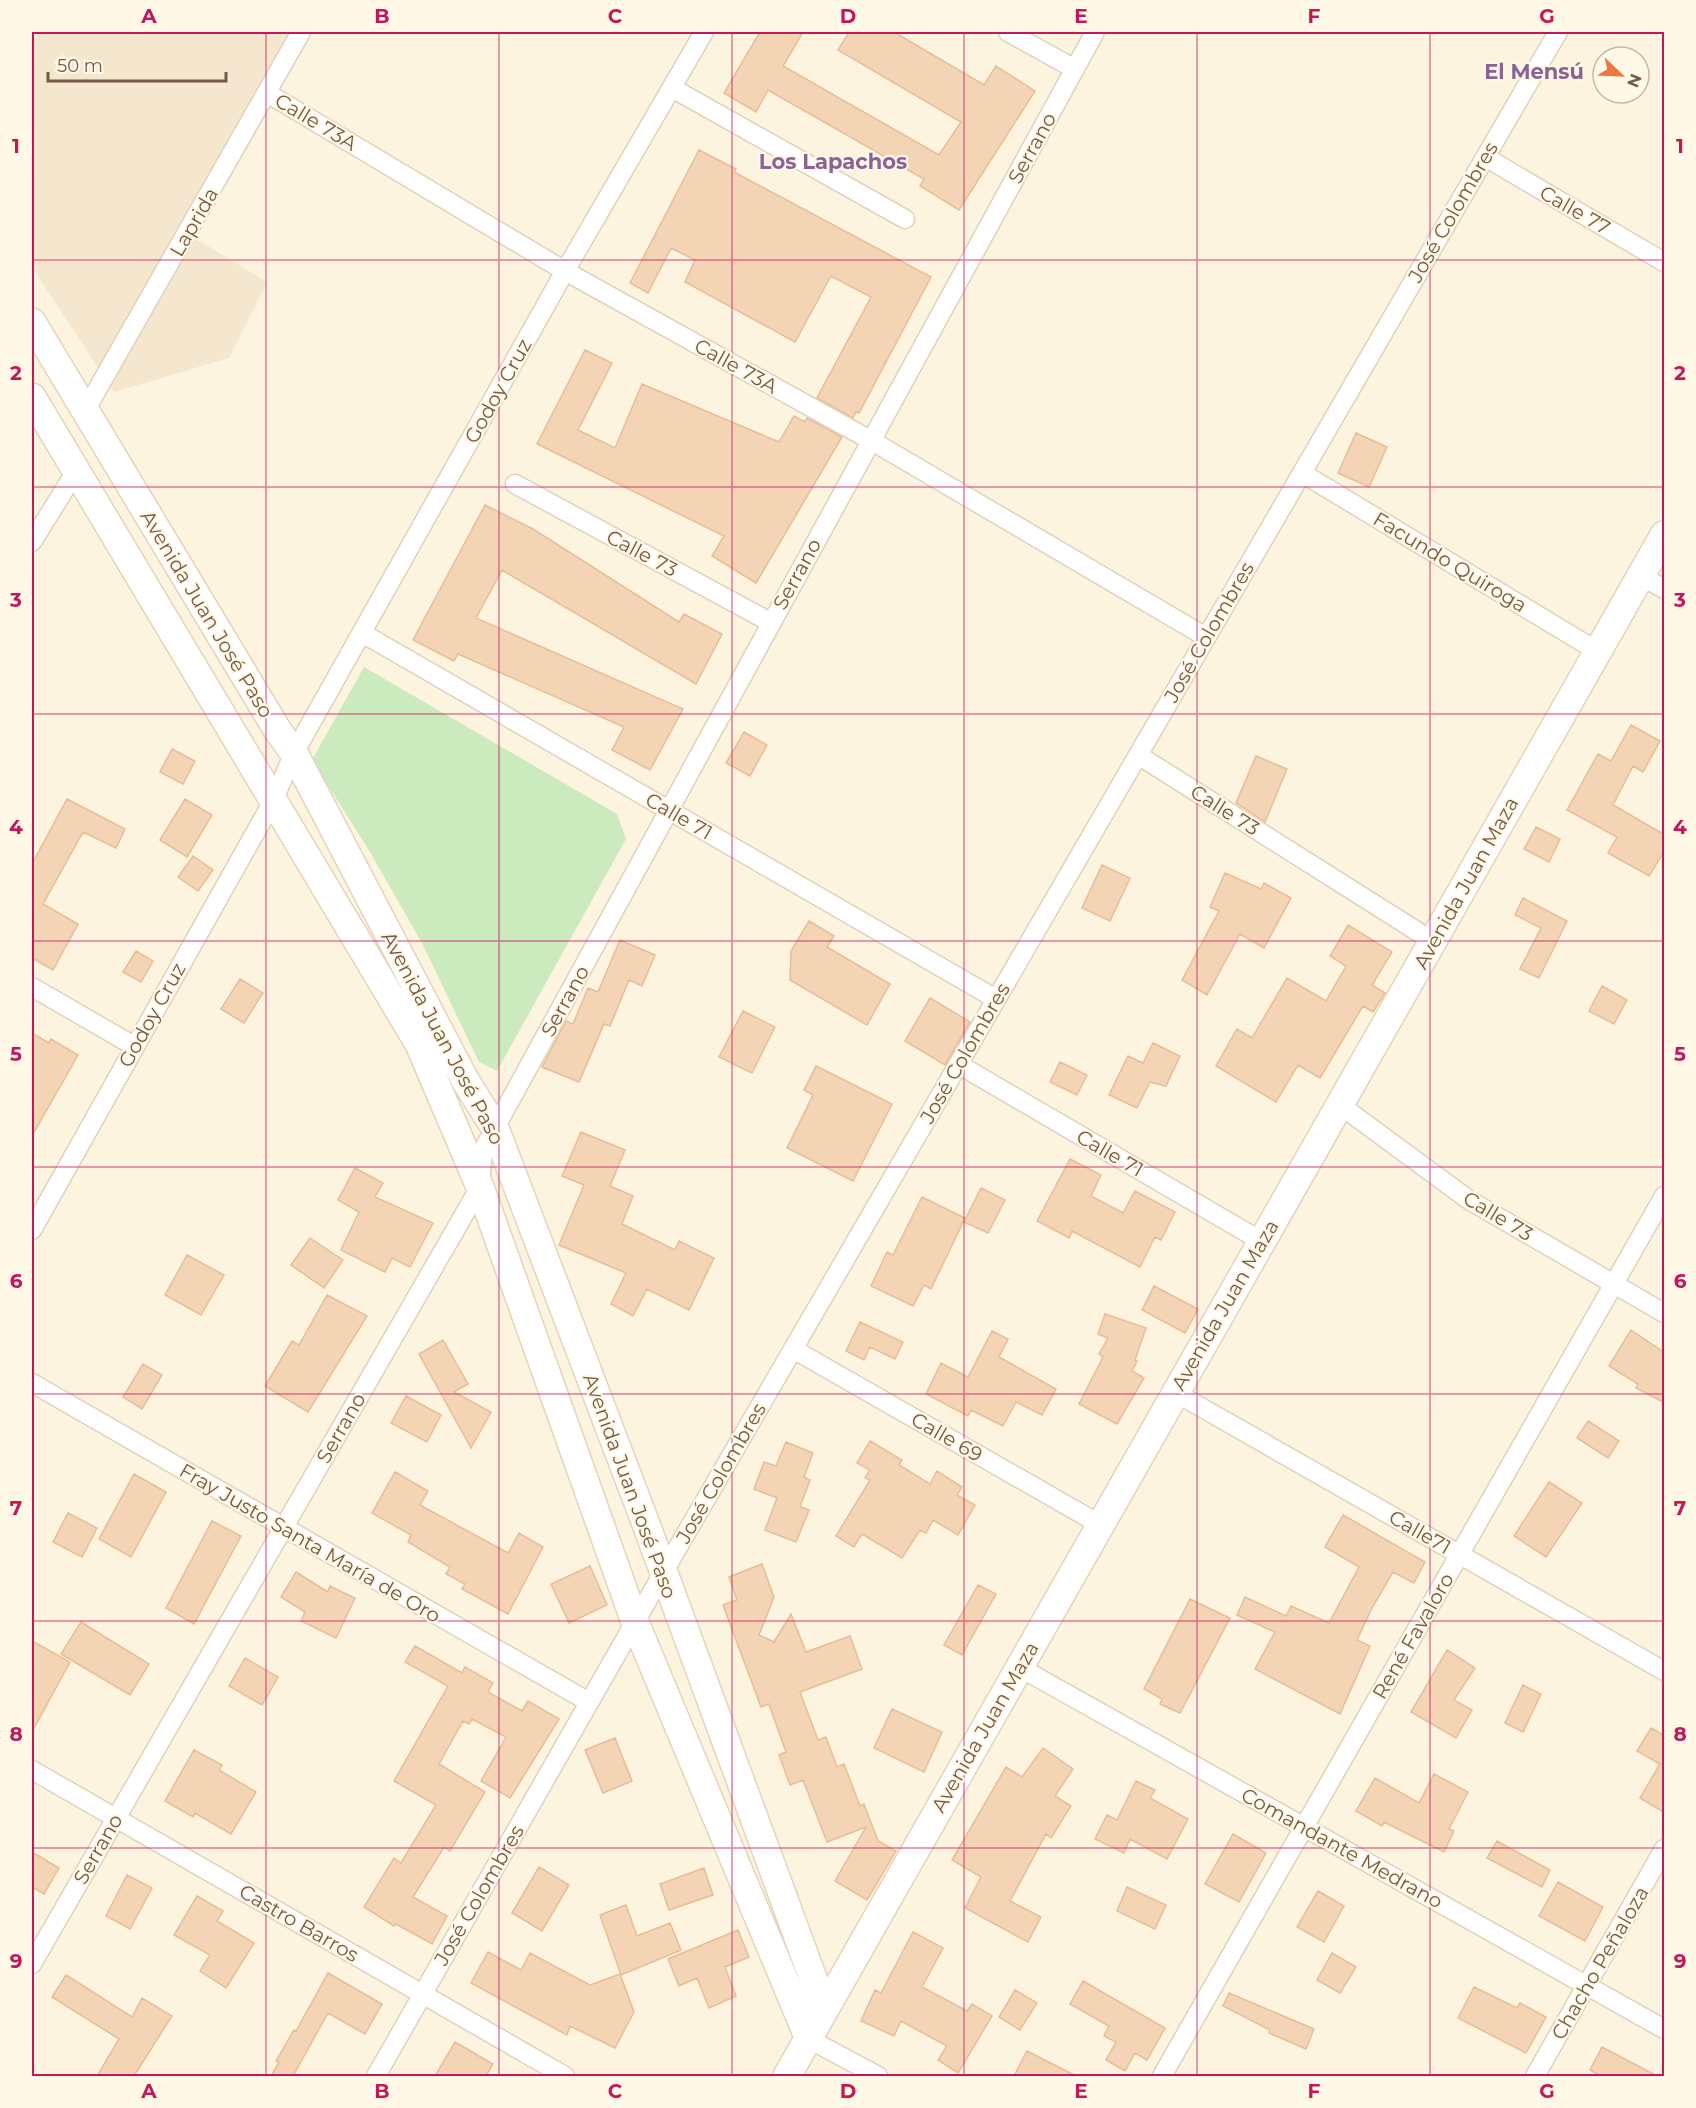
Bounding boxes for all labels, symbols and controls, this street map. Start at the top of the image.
text: A [140,4,157,28]
text: B [374,4,390,28]
text: C [608,4,623,28]
text: D [840,4,856,28]
text: E [1074,4,1088,28]
text: F [1308,4,1321,28]
text: G [1539,4,1555,28]
scale bar [48,45,226,83]
north arrow [1591,45,1651,105]
text: 50 m [57,55,103,77]
district label: El Mensú [1484,59,1584,84]
text: N [1623,71,1646,90]
street label: Calle 73A [271,88,362,156]
street label: Serrano [1003,108,1061,188]
text: 1 [12,134,20,158]
text: 1 [1676,134,1684,158]
street label: José Colombres [1403,137,1503,287]
district label: Los Lapachos [759,149,907,174]
street label: Calle 77 [1535,180,1615,240]
street label: Laprida [165,183,223,261]
street label: Calle 73A [690,333,782,399]
street label: Godoy Cruz [459,335,537,447]
text: 2 [10,361,22,385]
text: 2 [1674,361,1686,385]
street label: Avenida Juan José Paso [135,506,279,722]
street label: Facundo Quiroga [1369,507,1531,617]
street label: Calle 73 [602,524,682,582]
street label: Serrano [768,534,826,614]
street label: José Colombres [1159,557,1259,707]
text: 3 [9,588,22,612]
text: 3 [1673,588,1686,612]
street label: Calle 73 [1186,779,1264,841]
street label: Calle 71 [641,787,717,845]
street label: Avenida Juan Maza [1409,793,1523,973]
text: 4 [9,815,23,839]
text: 4 [1673,815,1687,839]
street label: Avenida Juan José Paso [377,927,509,1149]
street label: Godoy Cruz [113,959,191,1071]
street label: Serrano [536,961,594,1041]
street label: José Colombres [915,978,1015,1128]
text: 5 [10,1042,22,1066]
text: 5 [1674,1042,1686,1066]
street label: Calle 71 [1072,1124,1148,1182]
street label: Calle 73 [1459,1186,1537,1246]
street label: Avenida Juan Maza [1166,1215,1284,1395]
text: 6 [10,1269,23,1293]
text: 6 [1674,1269,1687,1293]
street label: Avenida Juan José Paso [578,1370,682,1602]
street label: Serrano [311,1389,371,1467]
street label: José Colombres [671,1398,771,1548]
street label: Calle 69 [907,1407,987,1467]
street label: Fray Justo Santa María de Oro [175,1458,445,1628]
text: 7 [10,1496,22,1520]
text: 7 [1674,1496,1686,1520]
street label: Calle71 [1385,1505,1455,1559]
street label: René Favaloro [1367,1569,1459,1703]
street label: Avenida Juan Maza [926,1637,1044,1817]
text: 8 [9,1722,23,1746]
text: 8 [1673,1722,1687,1746]
street label: Comandante Medrano [1237,1783,1447,1913]
street label: Serrano [68,1810,128,1888]
street label: José Colombres [429,1820,529,1970]
street label: Castro Barros [235,1879,363,1967]
street label: Chacho Peñaloza [1546,1882,1654,2044]
text: 9 [10,1949,22,1973]
text: 9 [1674,1949,1686,1973]
text: A [140,2079,157,2103]
text: B [374,2079,390,2103]
text: C [608,2079,623,2103]
text: D [840,2079,856,2103]
text: E [1074,2079,1088,2103]
text: F [1308,2079,1321,2103]
text: G [1539,2079,1555,2103]

